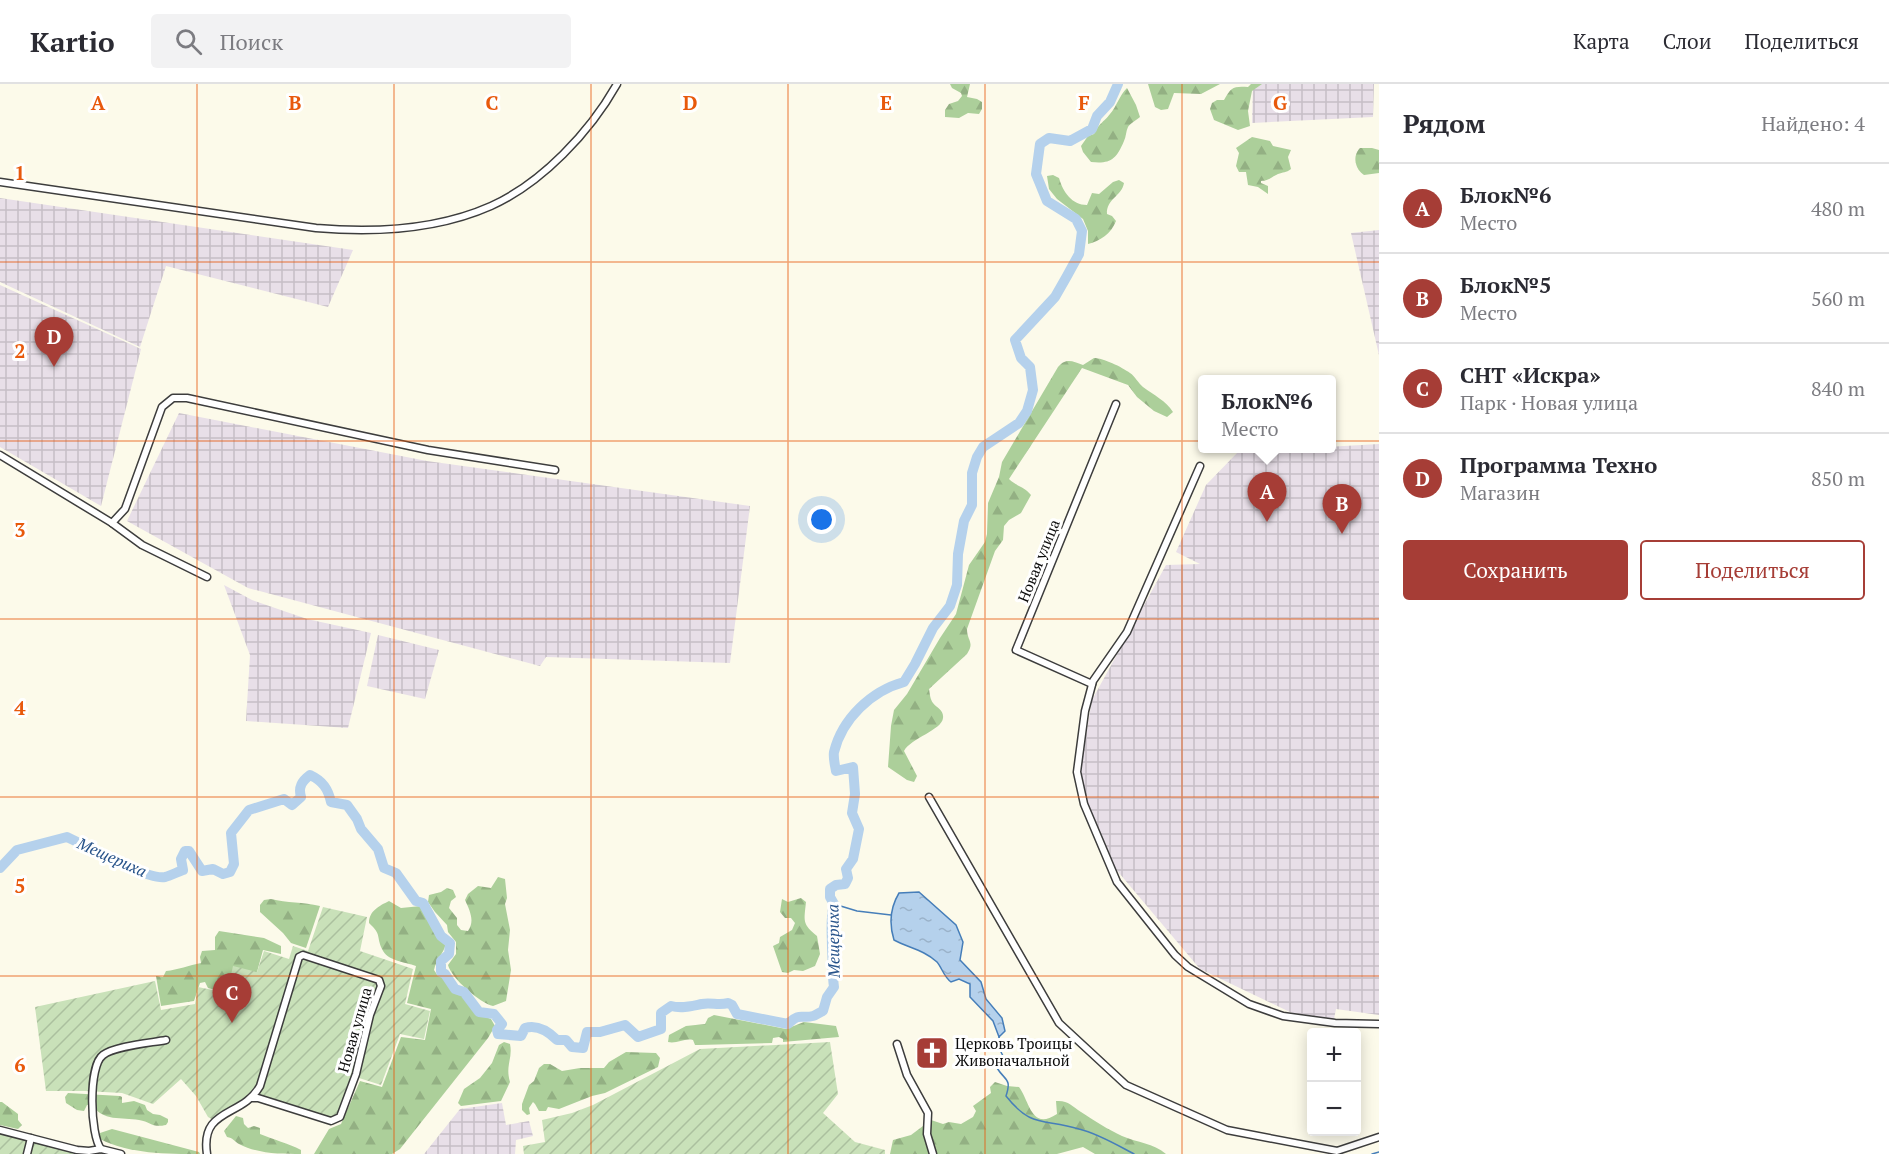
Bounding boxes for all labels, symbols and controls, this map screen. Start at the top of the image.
search box [151,14,571,68]
text: Kartio [30,23,115,60]
icon: search [172,25,205,58]
text: Поиск [220,27,283,56]
text: Карта [1573,27,1630,55]
text: Слои [1663,27,1712,55]
text: Поделиться [1745,27,1859,55]
text: A [91,89,106,116]
text: B [289,89,302,116]
text: C [485,89,499,116]
text: D [683,89,697,116]
text: E [880,89,892,116]
text: F [1078,89,1090,116]
text: G [1273,89,1287,116]
text: Рядом [1403,106,1486,140]
text: Найдено: 4 [1761,110,1865,137]
text: 1 [14,159,26,186]
text: Блок№6 [1460,180,1551,209]
text: A [1415,195,1430,222]
text: 480 m [1811,195,1865,222]
text: Место [1460,209,1517,236]
text: Блок№5 [1460,270,1551,299]
text: B [1416,285,1429,312]
text: 560 m [1811,285,1865,312]
text: Место [1460,299,1517,326]
pin: D [34,318,74,367]
text: 2 [14,337,26,364]
text: СНТ «Искра» [1460,360,1601,389]
popup [1198,375,1336,453]
text: C [1416,375,1429,402]
text: 840 m [1811,375,1865,402]
text: Блок№6 [1221,386,1313,415]
text: Парк · Новая улица [1460,389,1638,416]
text: Место [1221,415,1279,442]
text: Программа Техно [1460,450,1657,479]
text: D [1415,465,1430,492]
text: 850 m [1811,465,1865,492]
pin: A [1248,472,1286,522]
text: Магазин [1460,479,1540,506]
pin: B [1322,484,1362,534]
your location [807,505,836,534]
text: 3 [14,516,26,543]
street label: Новая улица [1012,516,1064,605]
button: Сохранить [1403,540,1628,600]
button: Поделиться [1640,540,1865,600]
text: 4 [14,694,26,721]
water label: Мещериха [73,832,150,882]
text: 5 [14,872,26,899]
water label: Мещериха [821,904,845,979]
pin: C [212,974,252,1023]
street label: Новая улица [332,984,376,1075]
map controls [1307,1028,1361,1136]
button: + [1307,1028,1361,1082]
place label: Церковь Троицы Живоначальной [955,1033,1072,1070]
church icon: Церковь Троицы Живоначальной [914,1035,950,1071]
text: 6 [14,1051,26,1078]
button: − [1307,1082,1361,1136]

